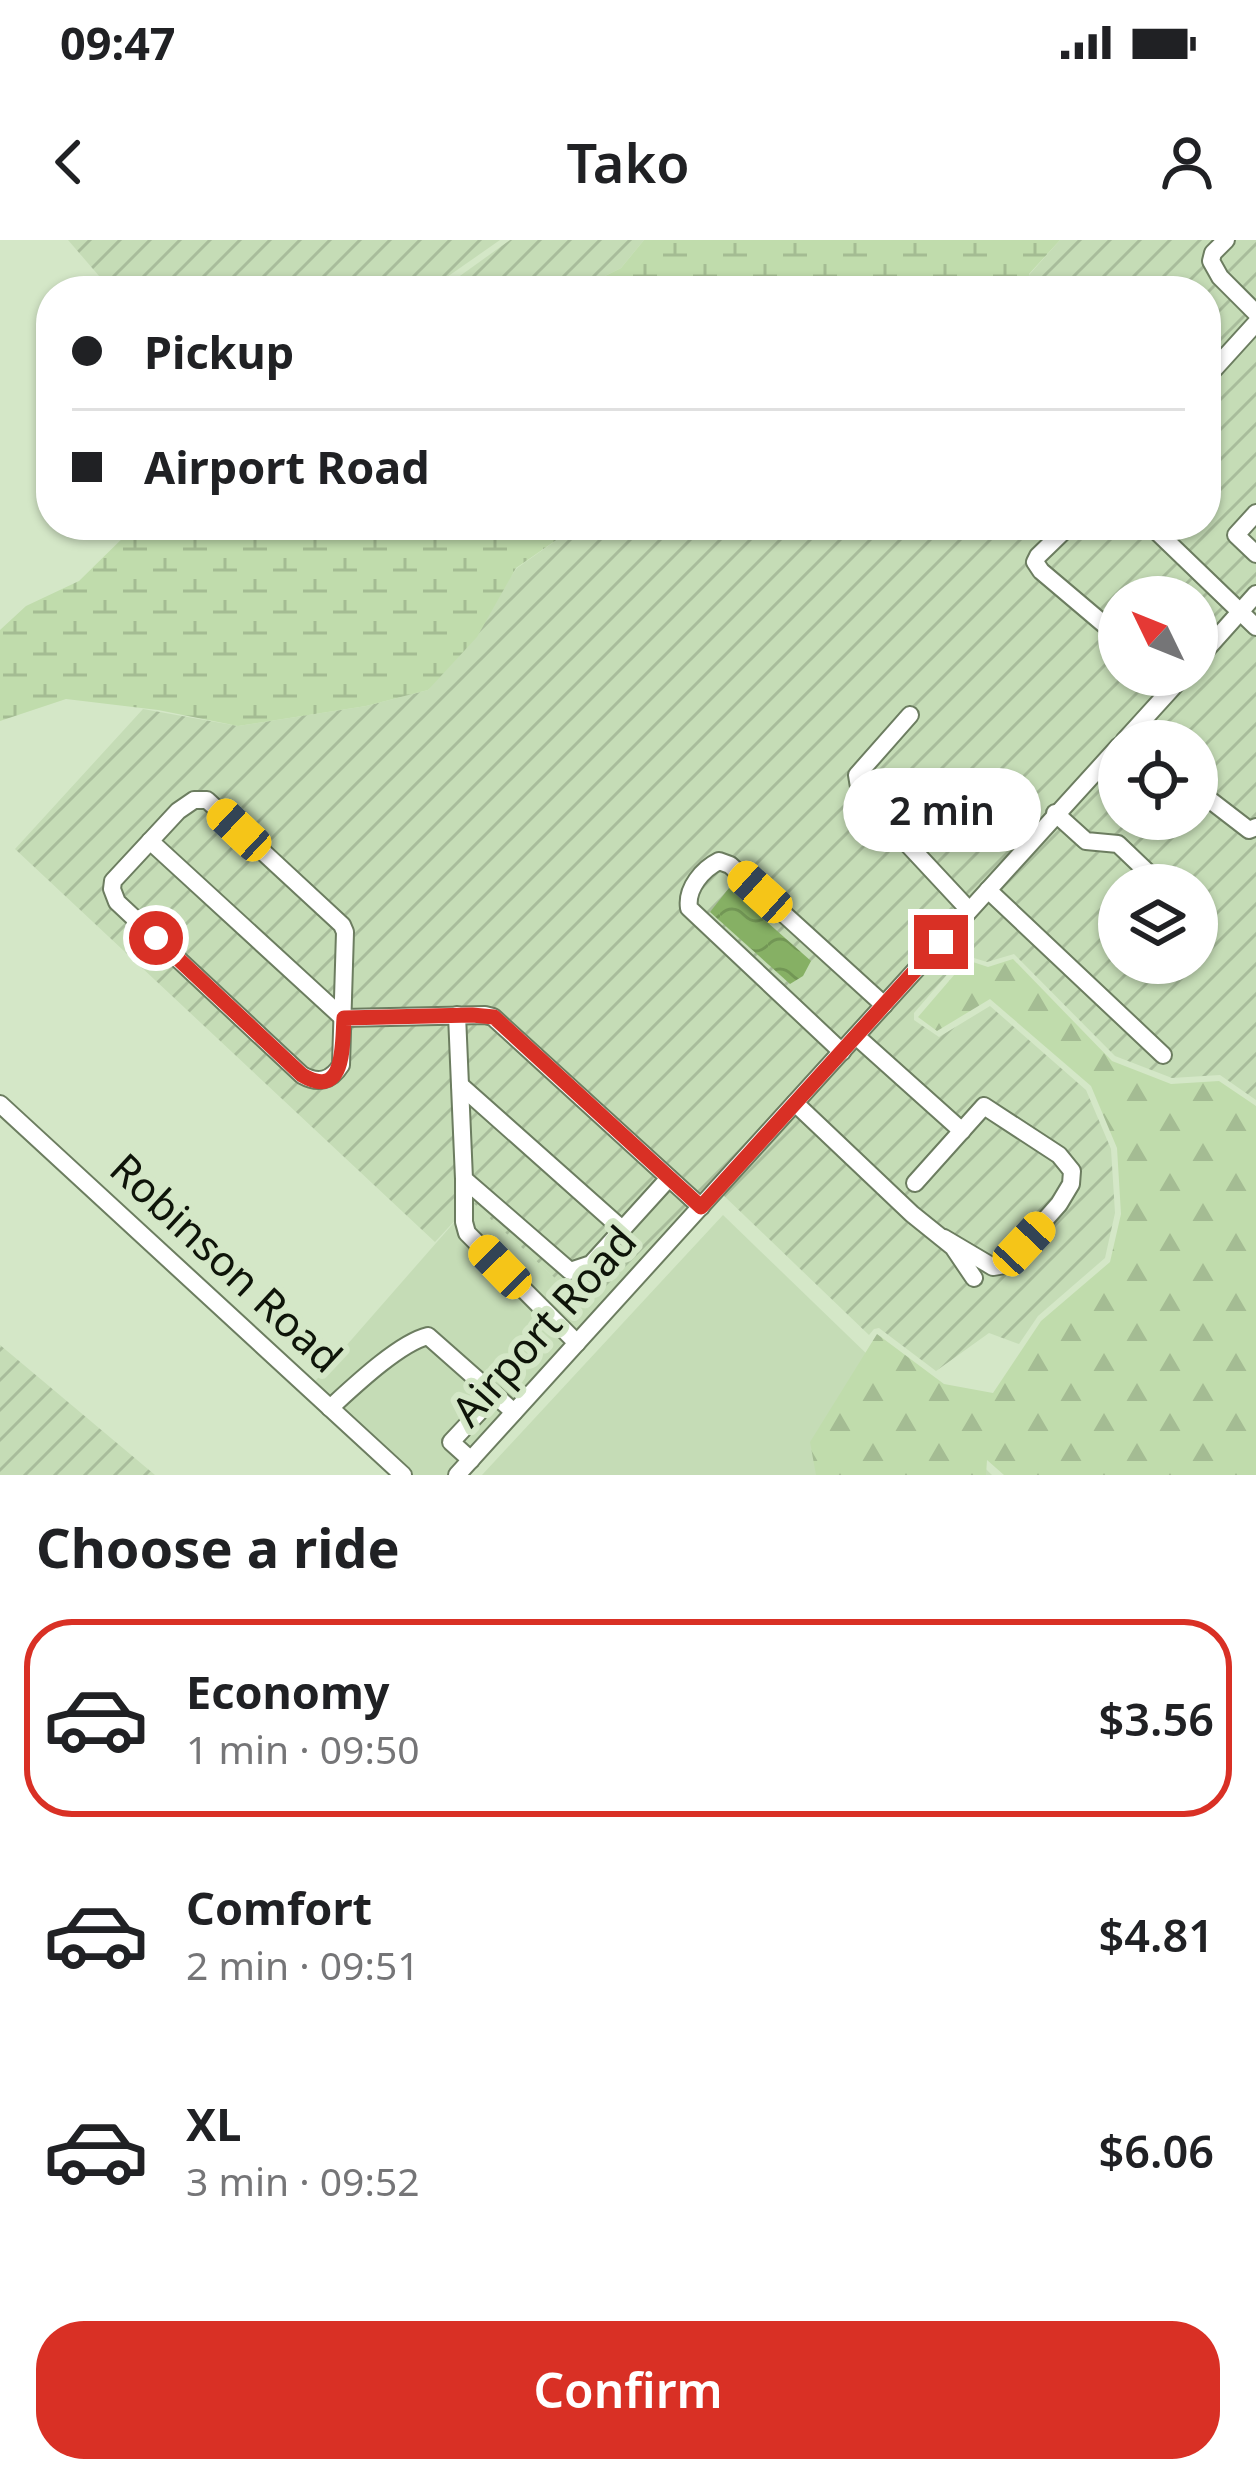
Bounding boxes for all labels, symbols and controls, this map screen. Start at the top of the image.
text: 09:47 [60,12,176,73]
text: Tako [566,125,690,199]
icon: back [36,129,102,195]
icon: person [1154,129,1220,195]
text: Pickup [144,321,294,382]
text: Airport Road [144,436,430,497]
north arrow [1098,576,1218,696]
map controls [1098,576,1218,984]
button: locate [1098,720,1218,840]
callout: 2 min [842,768,1040,852]
text: 2 min [889,783,995,836]
car [200,792,278,868]
car [721,855,799,929]
button: layers [1098,864,1218,984]
route start [129,911,183,965]
route end [914,915,968,969]
street label: Robinson Road [99,1140,355,1384]
car [986,1205,1062,1283]
street label: Airport Road [438,1213,648,1437]
car [462,1229,538,1305]
text: Choose a ride [36,1510,400,1584]
text: Economy [186,1661,390,1722]
icon: car [42,1664,150,1772]
text: $3.56 [1099,1688,1214,1749]
text: 1 min · 09:50 [186,1722,420,1775]
text: Comfort [186,1877,372,1938]
icon: car [42,1880,150,1988]
text: $4.81 [1099,1904,1214,1965]
text: 2 min · 09:51 [186,1938,420,1991]
text: XL [186,2093,241,2154]
icon: car [42,2096,150,2204]
text: $6.06 [1099,2120,1214,2181]
text: 3 min · 09:52 [186,2154,420,2207]
button: Confirm [36,2321,1220,2459]

